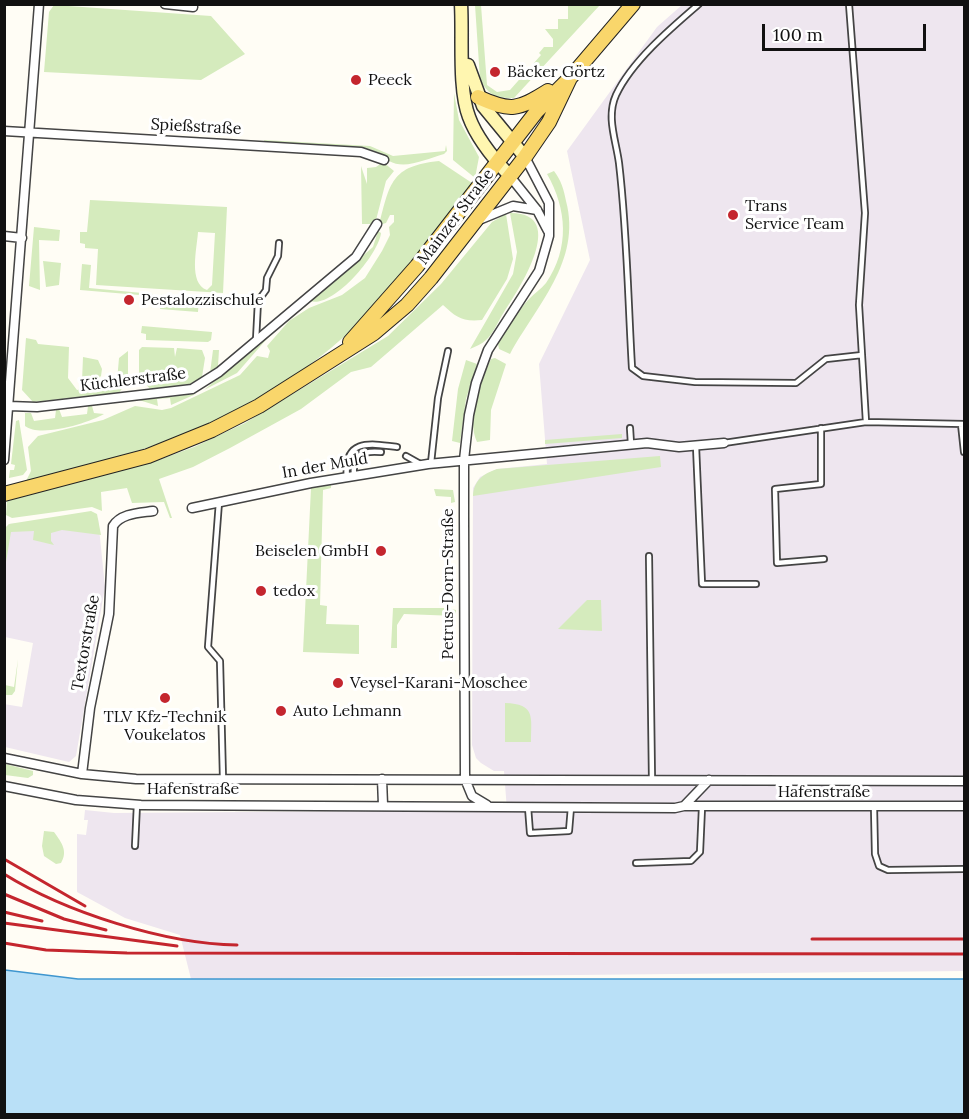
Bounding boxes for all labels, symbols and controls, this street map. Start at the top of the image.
scale bar [765,12,928,50]
text: 100 m [773,23,823,46]
place label: Bäcker Görtz [507,62,605,82]
marker: Bäcker Görtz [488,65,502,79]
place label: Peeck [368,70,412,90]
marker: Peeck [349,73,363,87]
street label: Spießstraße [150,115,242,139]
street label: Mainzer Straße [414,165,498,269]
place label: Trans Service Team [745,196,844,234]
marker: Trans Service Team [726,208,740,222]
place label: Pestalozzischule [141,290,264,310]
marker: Pestalozzischule [122,293,136,307]
street label: Küchlerstraße [79,364,187,396]
street label: In der Muld [281,449,369,483]
street label: Petrus-Dorn-Straße [438,508,458,660]
place label: Beiselen GmbH [255,541,369,561]
marker: Beiselen GmbH [374,544,388,558]
place label: tedox [273,581,315,601]
marker: tedox [254,584,268,598]
street label: Textorstraße [68,593,104,693]
place label: Veysel-Karani-Moschee [350,673,528,693]
marker: Veysel-Karani-Moschee [331,676,345,690]
marker: TLV Kfz-Technik Voukelatos [158,691,172,705]
place label: Auto Lehmann [293,701,402,721]
marker: Auto Lehmann [274,704,288,718]
place label: TLV Kfz-Technik Voukelatos [103,707,227,745]
street label: Hafenstraße [147,779,239,799]
street label: Hafenstraße [778,782,870,802]

